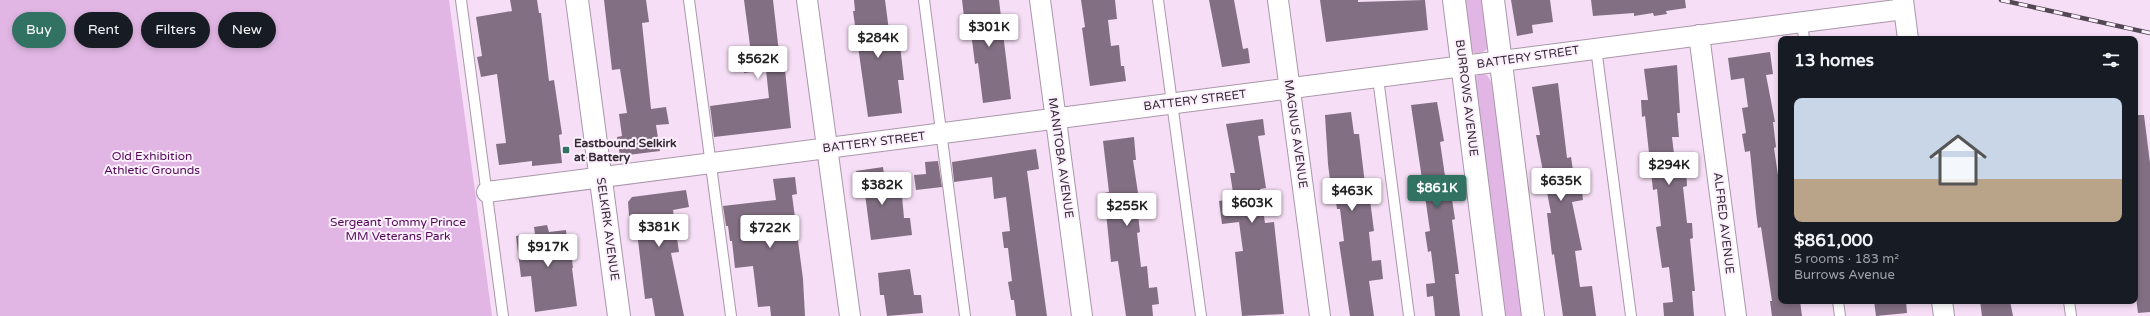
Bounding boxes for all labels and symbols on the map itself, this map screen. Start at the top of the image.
pin: $301K [961,14,1017,48]
pin: $284K [850,25,906,59]
street label: BURROWS AVENUE [1453,39,1481,158]
street label: BATTERY STREET [1476,43,1581,71]
pin: $562K [730,46,786,80]
street label: MAGNUS AVENUE [1281,79,1311,190]
street label: BATTERY STREET [1143,87,1248,113]
street label: MANITOBA AVENUE [1046,97,1076,219]
street label: BATTERY STREET [822,129,927,155]
place label: Eastbound Selkirk at Battery [574,136,677,165]
marker: Eastbound Selkirk at Battery [561,145,571,155]
park label: Old Exhibition Athletic Grounds [104,149,200,177]
pin: $294K [1641,152,1697,186]
pin: $635K [1533,168,1589,202]
street label: ALFRED AVENUE [1711,171,1737,275]
pin: $382K [854,172,910,206]
pin: $861K [1409,175,1465,209]
street label: SELKIRK AVENUE [594,177,622,282]
pin: $463K [1324,178,1380,212]
pin: $603K [1224,190,1280,224]
pin: $255K [1099,193,1155,227]
pin: $381K [631,214,687,248]
park label: Sergeant Tommy Prince MM Veterans Park [330,215,466,243]
pin: $722K [742,215,798,249]
pin: $917K [520,234,576,268]

